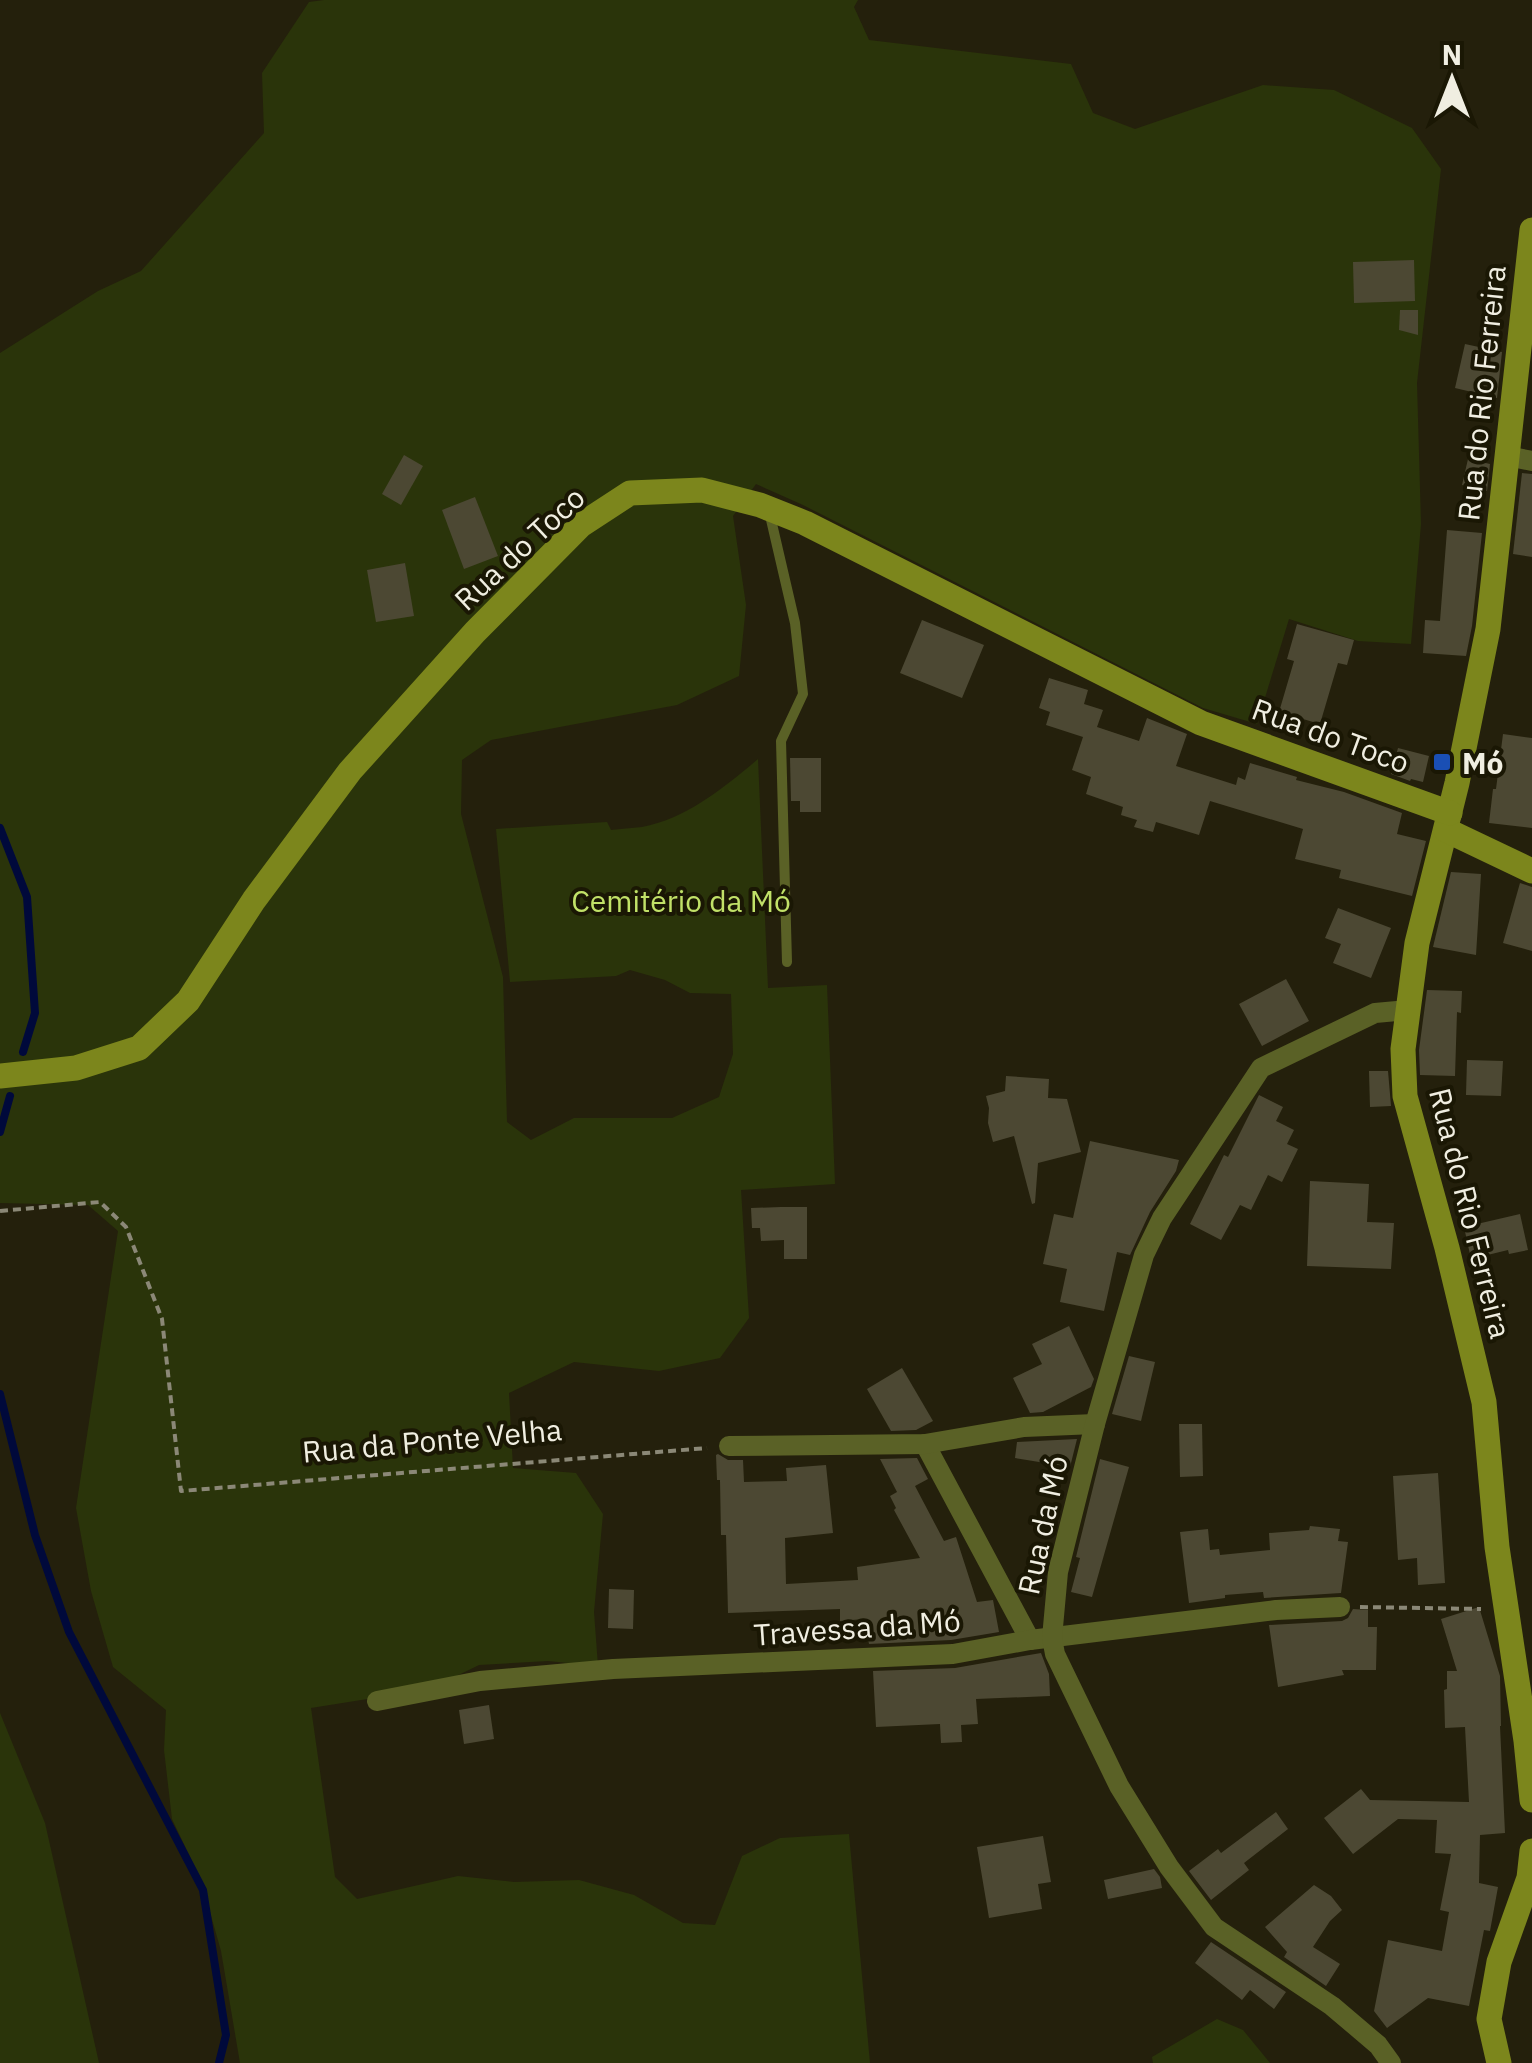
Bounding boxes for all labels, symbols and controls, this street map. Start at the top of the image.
north arrow [1402,30,1502,130]
text: N [1442,36,1462,73]
street label: Rua do Rio Ferreira [1448,263,1514,523]
street label: Rua do Toco [446,478,592,618]
street label: Rua do Toco [1247,689,1415,781]
place label: Mó [1462,743,1504,782]
marker: Mó [1431,751,1453,773]
park label: Cemitério da Mó [571,881,791,920]
street label: Rua do Rio Ferreira [1421,1084,1521,1342]
street label: Rua da Ponte Velha [301,1409,563,1471]
street label: Rua da Mó [1008,1452,1076,1598]
street label: Travessa da Mó [752,1600,962,1654]

